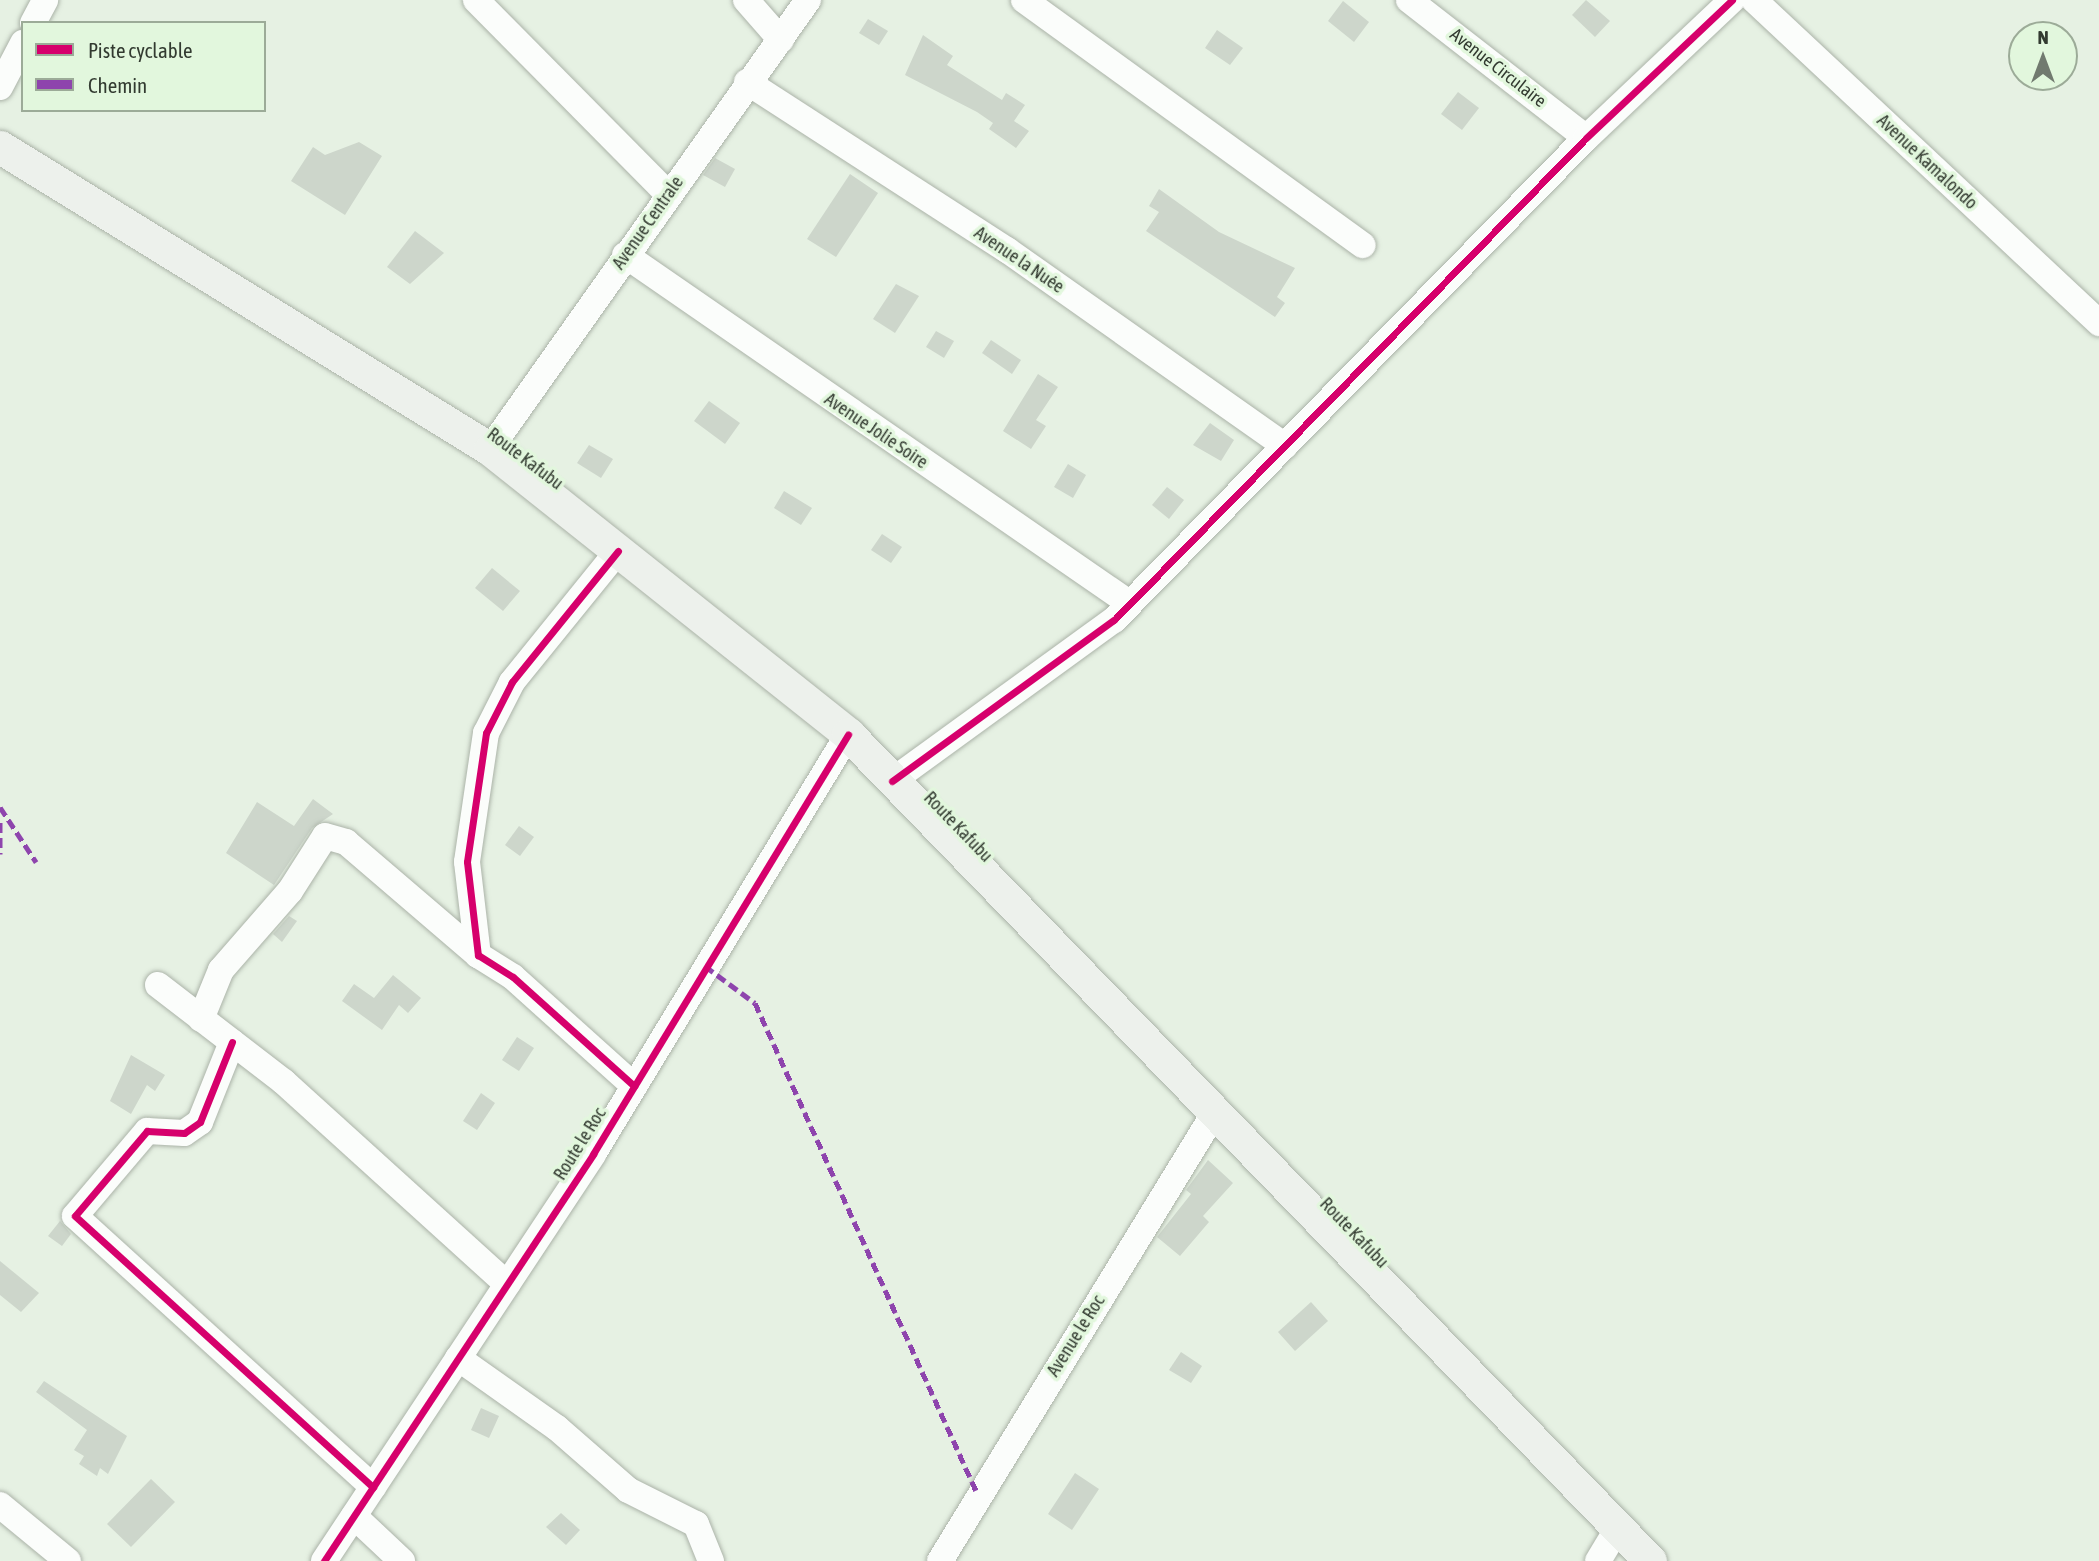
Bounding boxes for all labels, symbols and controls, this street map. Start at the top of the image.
legend [21,21,266,112]
north arrow [2008,21,2078,91]
street label: Avenue Circulaire [1446,24,1550,112]
text: N [2037,26,2049,48]
text: Piste cyclable [88,38,193,62]
text: Chemin [88,73,147,97]
street label: Avenue Kamalondo [1872,110,1982,214]
street label: Avenue Centrale [608,172,688,274]
street label: Avenue la Nuée [970,222,1068,298]
street label: Avenue Jolie Soire [820,389,932,473]
street label: Route Kafubu [483,423,567,495]
street label: Route Kafubu [919,787,997,867]
street label: Route le Roc [549,1104,611,1184]
street label: Route Kafubu [1315,1193,1393,1273]
street label: Avenue le Roc [1043,1291,1109,1381]

